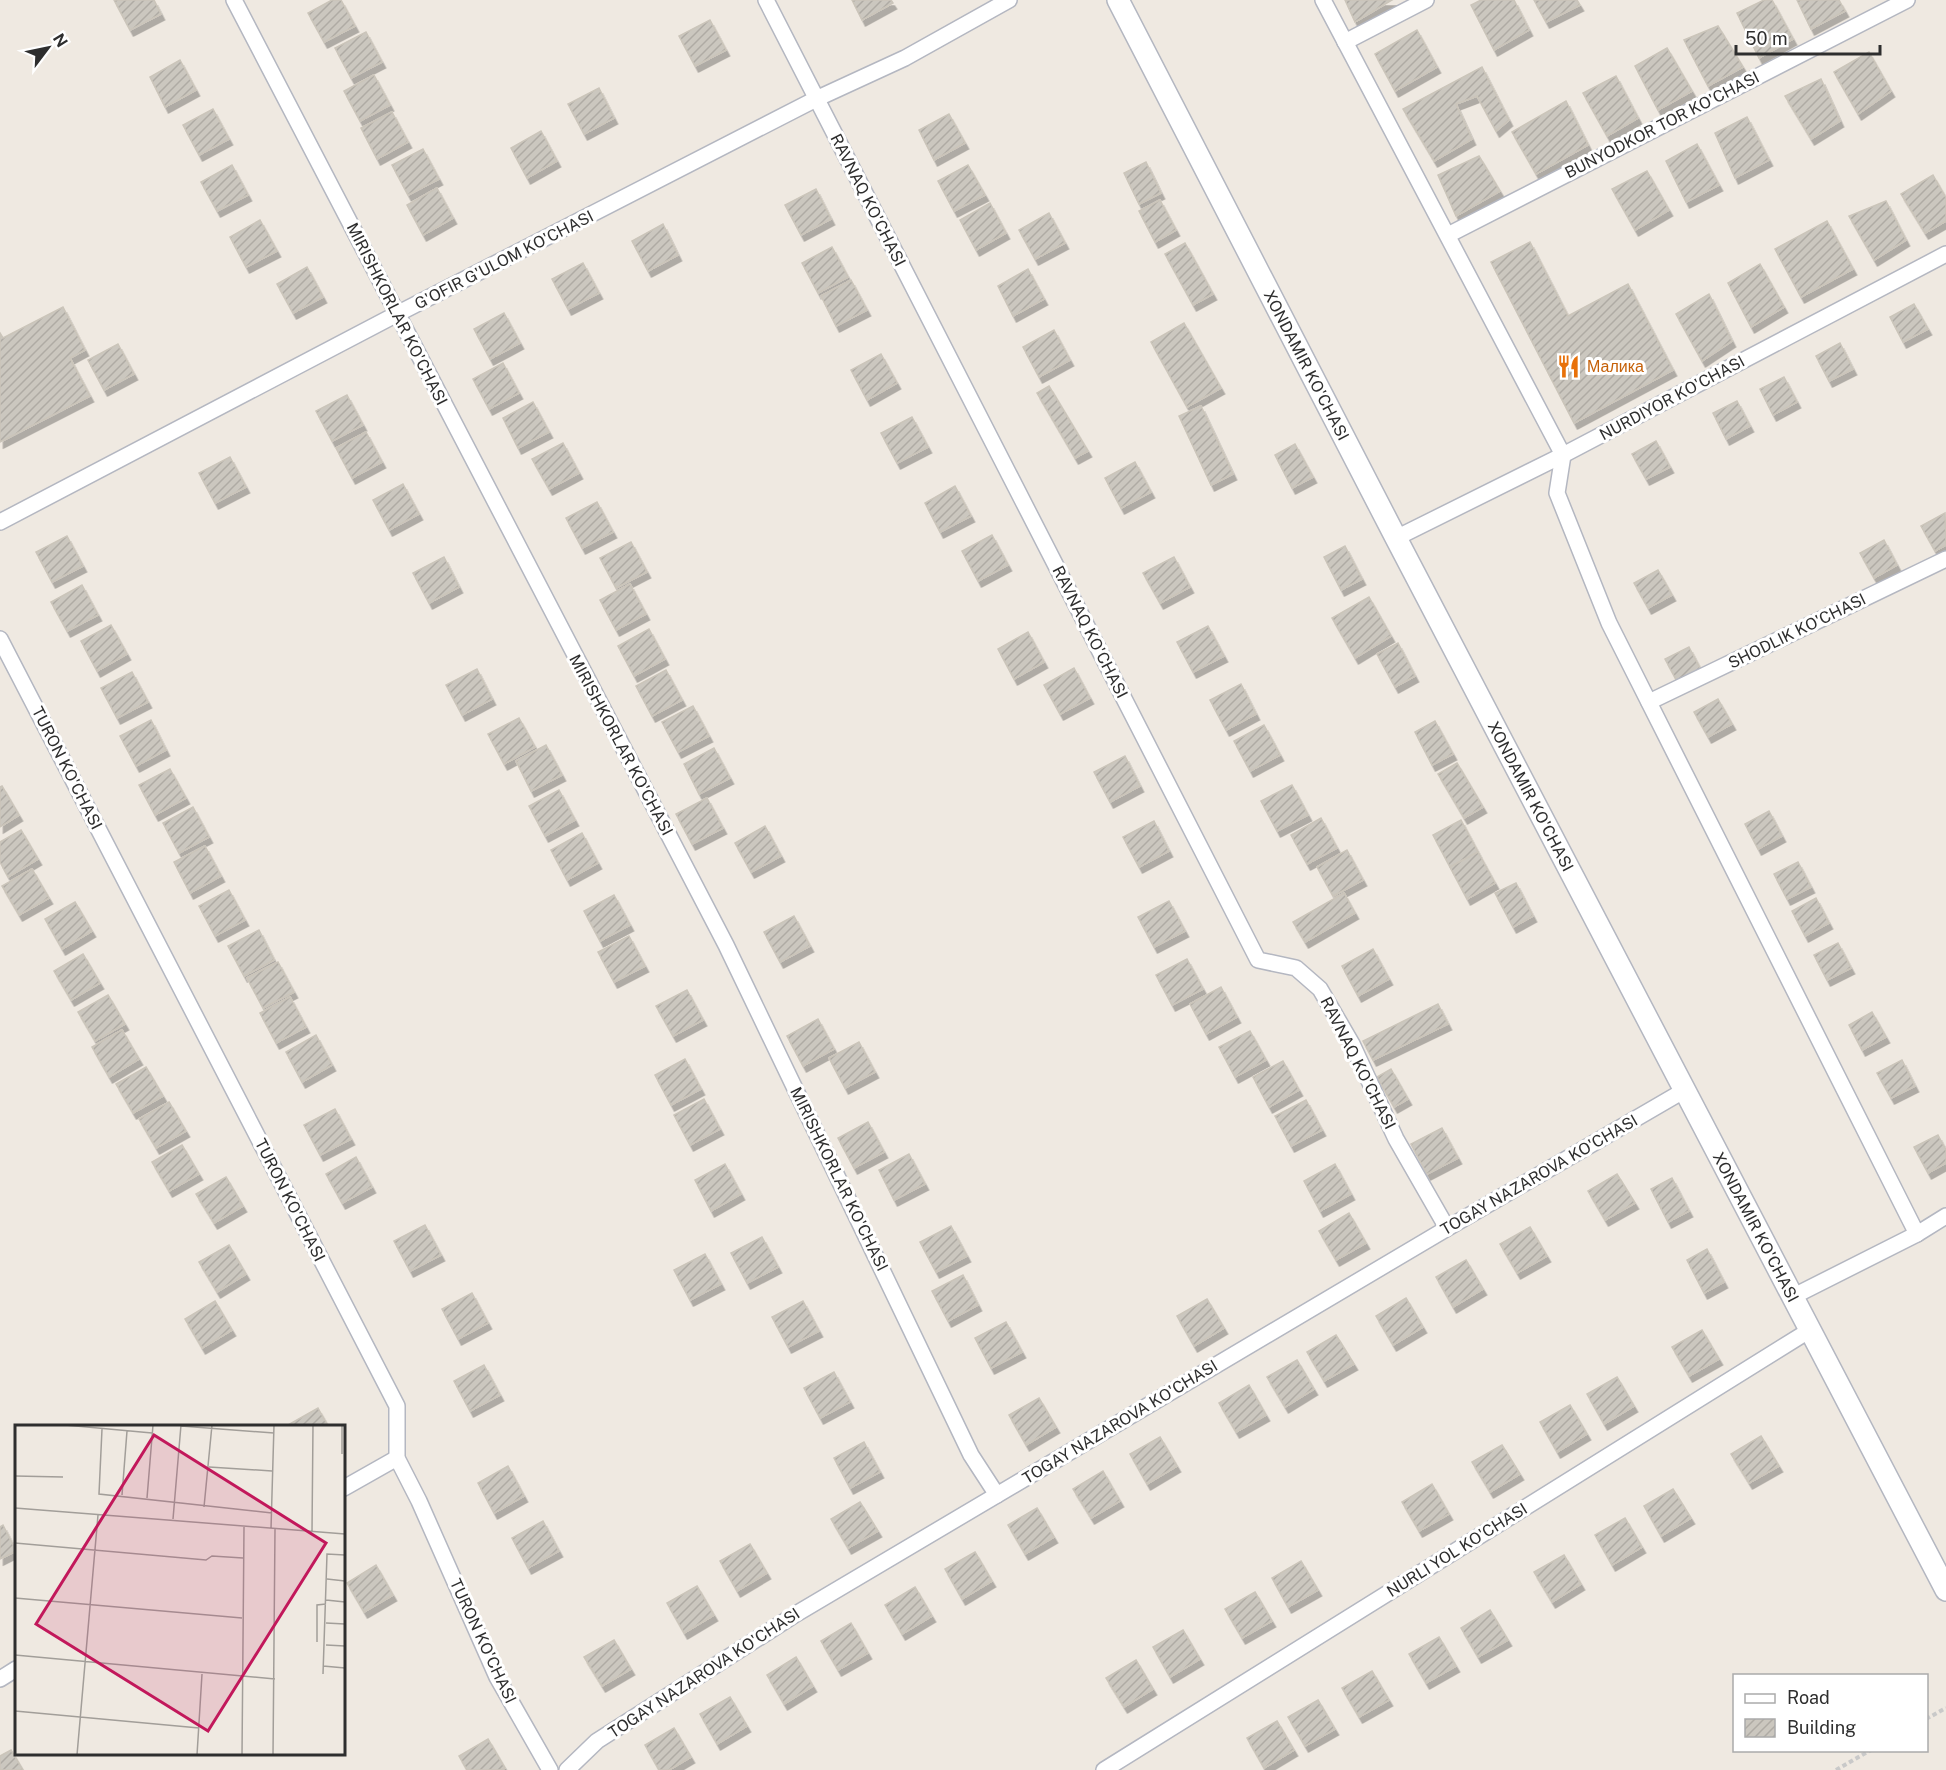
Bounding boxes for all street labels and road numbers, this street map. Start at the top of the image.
street label: BUNYODKOR TOR KO'CHASI [1562,68,1762,182]
street label: RAVNAQ KO'CHASI [826,131,910,269]
street label: G'OFIR G'ULOM KO'CHASI [411,207,597,313]
street label: MIRISHKORLAR KO'CHASI [343,220,451,408]
street label: XONDAMIR KO'CHASI [1260,287,1353,443]
street label: NURDIYOR KO'CHASI [1596,352,1748,444]
street label: RAVNAQ KO'CHASI [1048,563,1132,701]
street label: SHODLIK KO'CHASI [1725,589,1869,673]
street label: MIRISHKORLAR KO'CHASI [565,651,677,839]
street label: TURON KO'CHASI [28,703,106,833]
street label: XONDAMIR KO'CHASI [1484,718,1578,874]
street label: RAVNAQ KO'CHASI [1316,994,1400,1132]
street label: MIRISHKORLAR KO'CHASI [786,1084,892,1274]
street label: TOGAY NAZAROVA KO'CHASI [1437,1111,1641,1239]
street label: TURON KO'CHASI [251,1135,329,1265]
street label: XONDAMIR KO'CHASI [1709,1149,1803,1305]
street label: TOGAY NAZAROVA KO'CHASI [1019,1356,1221,1488]
street label: NURLI YOL KO'CHASI [1383,1499,1531,1601]
street label: TURON KO'CHASI [446,1576,520,1706]
street label: TOGAY NAZAROVA KO'CHASI [605,1604,803,1742]

